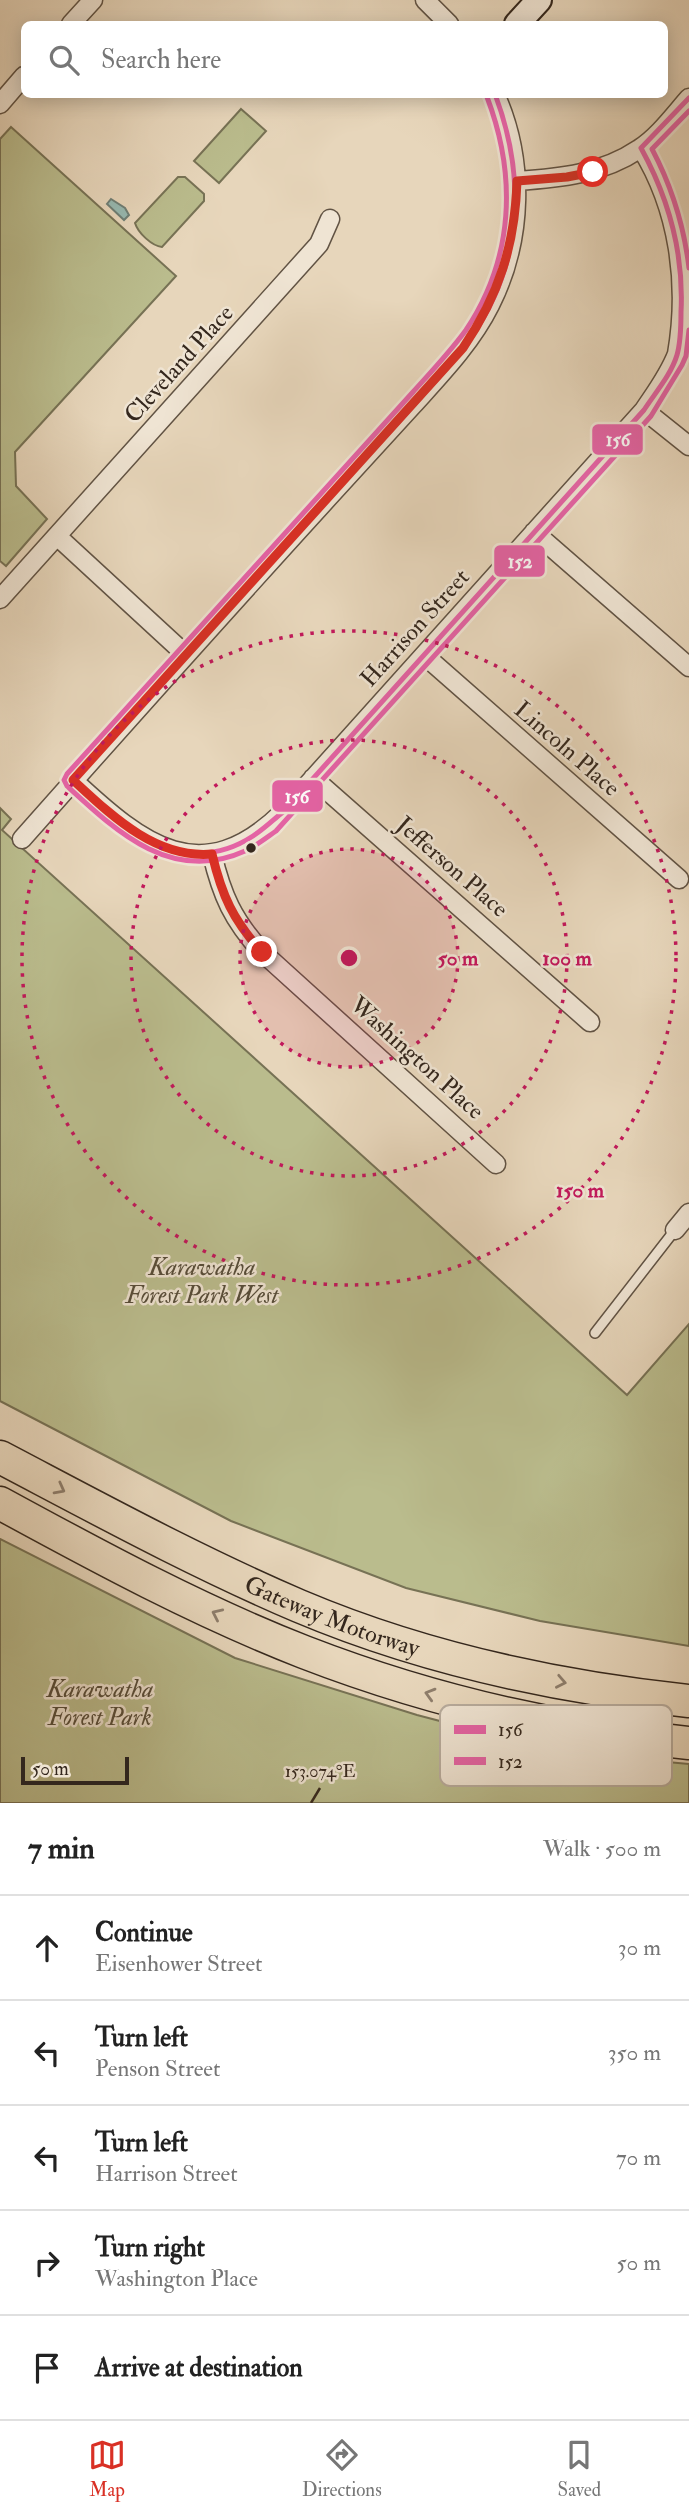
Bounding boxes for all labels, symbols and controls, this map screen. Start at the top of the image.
search box [21,21,668,98]
icon: search [45,41,83,79]
text: Search here [101,44,221,76]
route start [577,156,608,187]
street label: Cleveland Place [118,298,240,430]
line badge: 156 [591,423,644,456]
text: 156 [606,428,632,452]
line badge: 152 [493,544,546,578]
text: 152 [508,550,533,574]
street label: Harrison Street [354,562,476,694]
street label: Lincoln Place [508,695,626,803]
line badge: 156 [271,779,324,813]
text: 156 [285,785,311,809]
street label: Jefferson Place [389,809,515,924]
unlabelled marker [244,841,258,855]
route end [246,936,277,967]
text: 50 m [438,945,479,972]
text: 100 m [542,945,593,972]
centre of rings [337,946,361,970]
street label: Washington Place [343,989,491,1126]
text: 150 m [556,1177,605,1204]
park label: Karawatha Forest Park West [125,1252,279,1311]
one-way arrow [53,1481,66,1494]
street label: Gateway Motorway [240,1568,424,1664]
one-way arrow [212,1608,224,1622]
park label: Karawatha Forest Park [46,1674,153,1733]
one-way arrow [555,1674,567,1689]
one-way arrow [424,1688,436,1702]
legend [440,1705,672,1786]
text: 156 [498,1718,524,1742]
text: 152 [498,1750,523,1774]
scale bar [21,1754,130,1786]
text: 50 m [32,1757,69,1781]
text: 153.074°E [285,1760,355,1783]
text: 7 min [28,1830,95,1867]
text: Walk · 500 m [543,1834,661,1863]
text: Continue [95,1917,193,1949]
icon: ahead [28,1929,66,1967]
text: 30 m [618,1933,661,1962]
text: Eisenhower Street [95,1949,263,1978]
text: Turn left [95,2022,188,2054]
icon: left [28,2034,66,2072]
text: 350 m [608,2038,661,2067]
text: Penson Street [95,2054,220,2083]
text: Turn left [95,2127,188,2159]
icon: left [28,2139,66,2177]
text: 70 m [616,2143,661,2172]
text: Harrison Street [95,2159,238,2188]
text: Turn right [95,2232,205,2264]
icon: right [28,2244,66,2282]
text: 50 m [617,2248,661,2277]
text: Washington Place [95,2264,258,2293]
icon: arrive [28,2349,66,2387]
text: Arrive at destination [95,2352,303,2384]
tab: Map [88,2436,126,2502]
tab: Directions [302,2436,382,2502]
tab: Saved [558,2436,601,2502]

